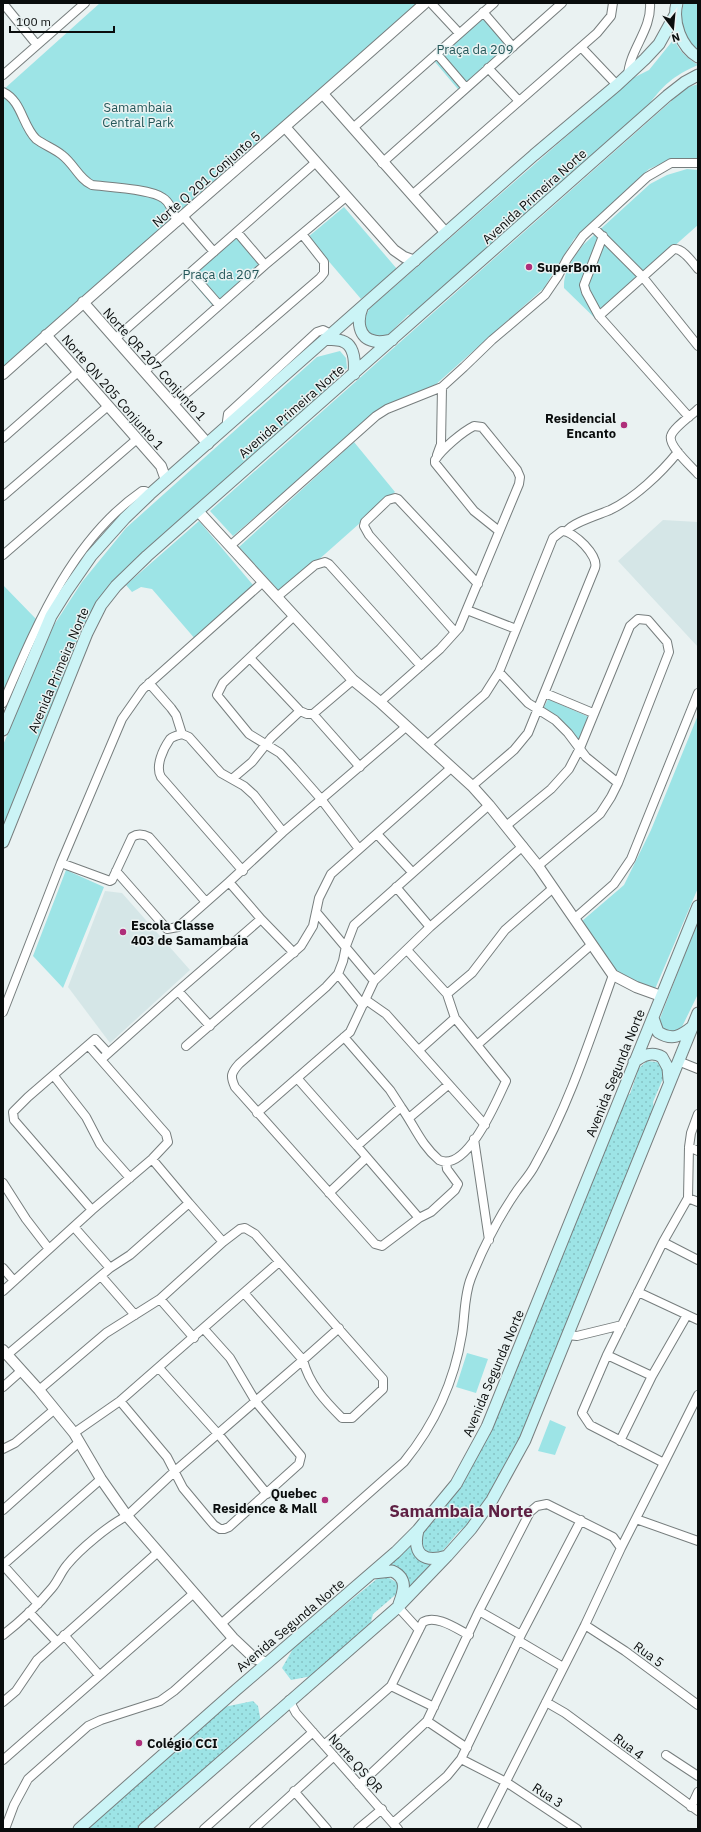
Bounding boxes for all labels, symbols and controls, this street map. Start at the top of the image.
scale bar [10,8,114,34]
north arrow [653,8,693,48]
text: 100 m [16,14,51,29]
text: N [670,30,682,45]
park label: Praça da 209 [437,41,513,58]
park label: Samambaia Central Park [102,99,174,131]
street label: Norte Q 201 Conjunto 5 [149,128,264,231]
street label: Avenida Primeira Norte [479,145,590,248]
place label: SuperBom [537,259,601,276]
marker: SuperBom [524,262,534,272]
park label: Praça da 207 [183,266,259,283]
street label: Norte QR 207 Conjunto 1 [99,304,210,425]
street label: Norte QN 205 Conjunto 1 [58,331,168,454]
street label: Avenida Primeira Norte [235,361,348,462]
place label: Residencial Encanto [545,410,616,442]
marker: Residencial Encanto [619,420,629,430]
street label: Avenida Primeira Norte [24,605,93,736]
place label: Escola Classe 403 de Samambaia [131,917,248,949]
marker: Escola Classe 403 de Samambaia [118,927,128,937]
street label: Avenida Segunda Norte [582,1007,649,1140]
street label: Avenida Segunda Norte [459,1307,528,1439]
place label: Quebec Residence & Mall [213,1485,317,1517]
marker: Quebec Residence & Mall [320,1495,330,1505]
district label: Samambaia Norte [389,1500,533,1522]
street label: Avenida Segunda Norte [233,1575,348,1676]
street label: Rua 5 [630,1638,667,1671]
street label: Norte QS QR [325,1730,386,1796]
street label: Rua 4 [610,1730,647,1763]
place label: Colégio CCI [147,1735,218,1752]
marker: Colégio CCI [134,1738,144,1748]
street label: Rua 3 [529,1779,566,1812]

